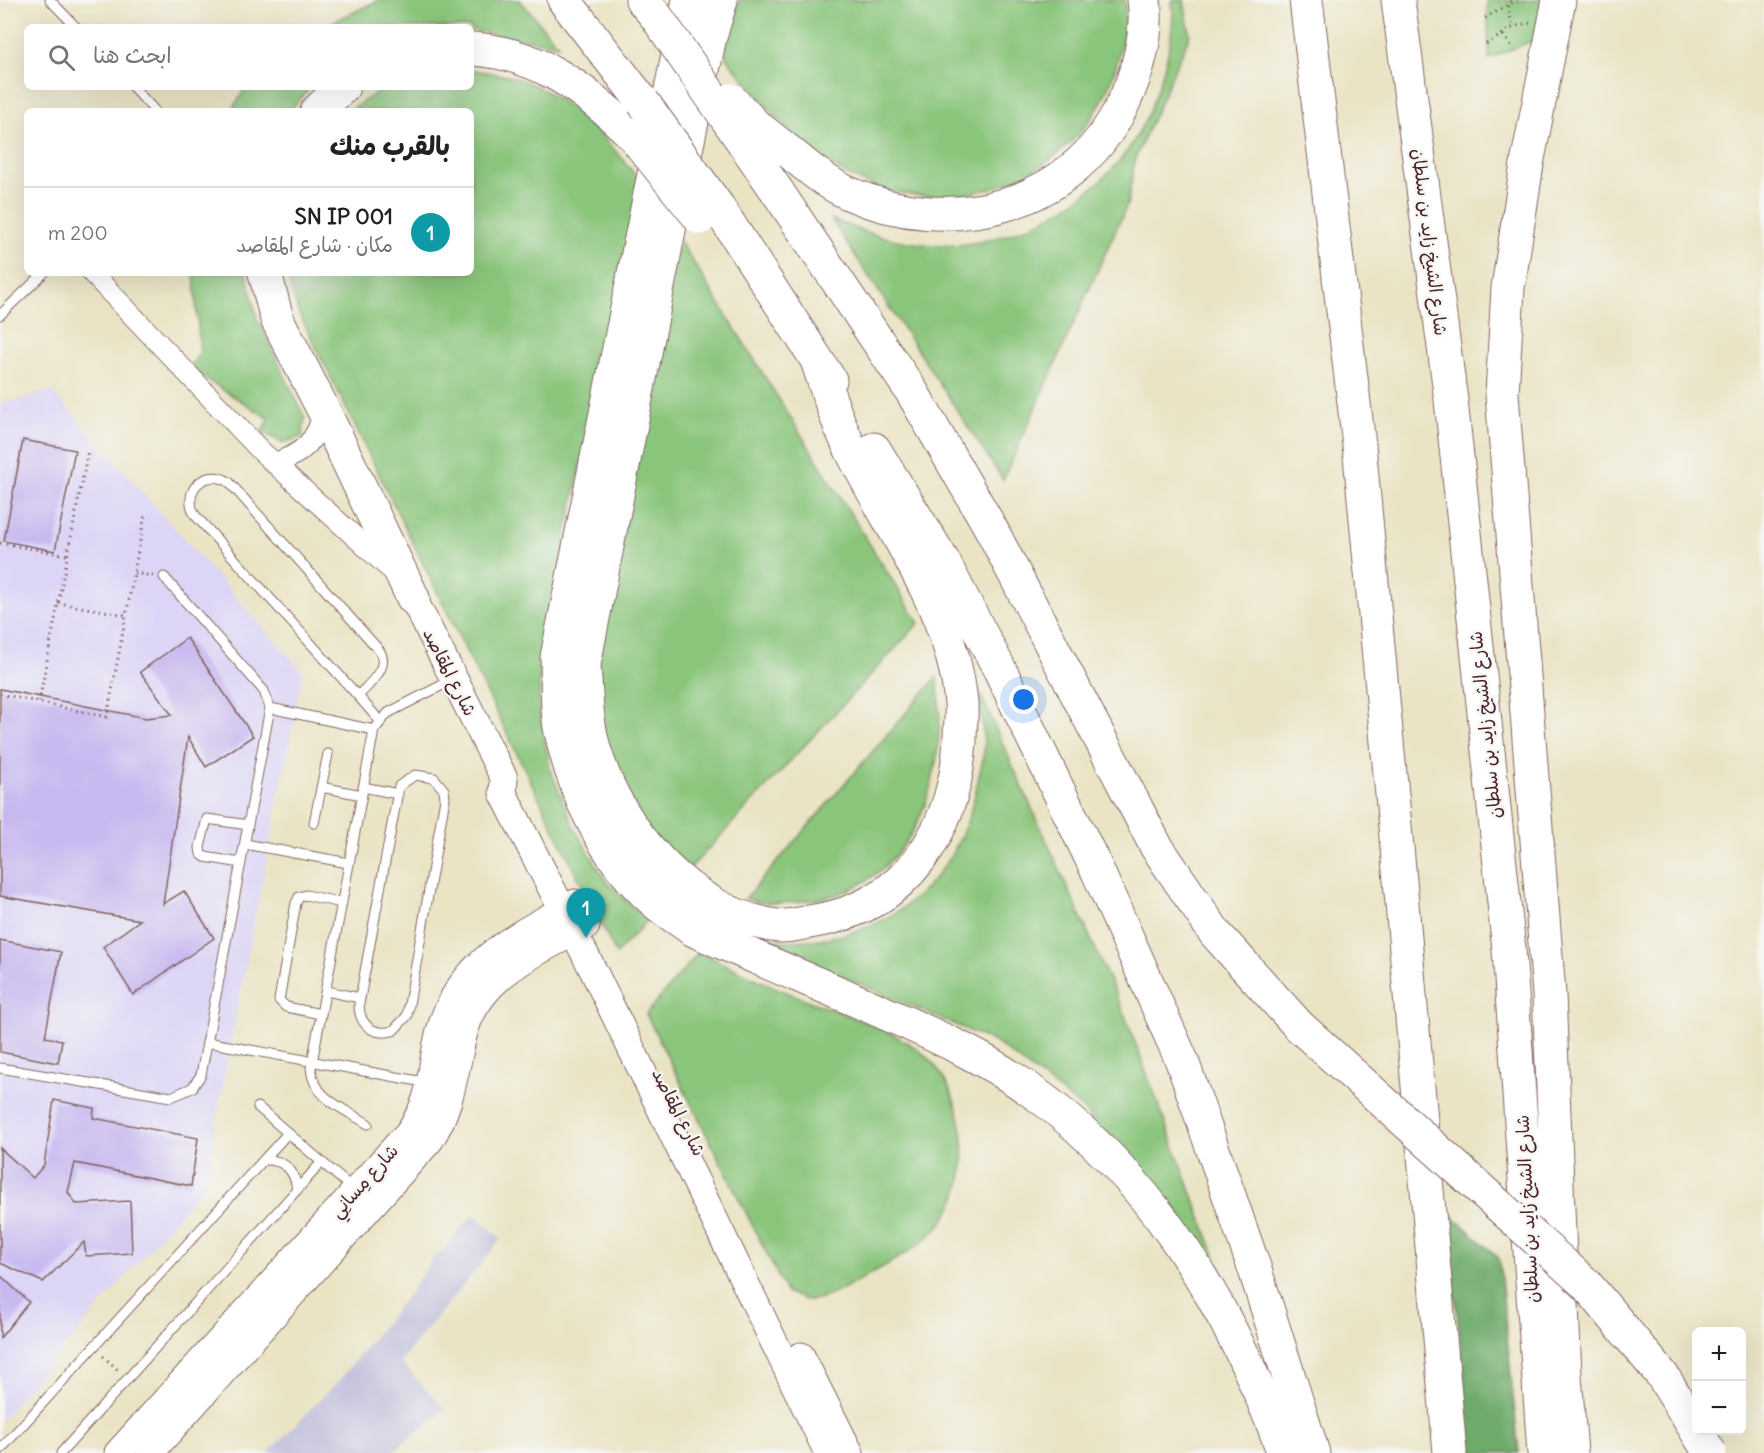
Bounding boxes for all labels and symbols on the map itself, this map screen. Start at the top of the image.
street label: شارع الشيخ زايد بن سلطان [1406,147,1453,337]
street label: شارع المقاصد [417,624,482,720]
street label: شارع الشيخ زايد بن سلطان [1464,630,1507,820]
your location [1009,685,1038,714]
pin: 1 [566,888,606,938]
street label: شارع المقاصد [646,1064,711,1160]
street label: شارع الشيخ زايد بن سلطان [1511,1114,1544,1304]
street label: شارع مِسانِي [325,1139,407,1226]

